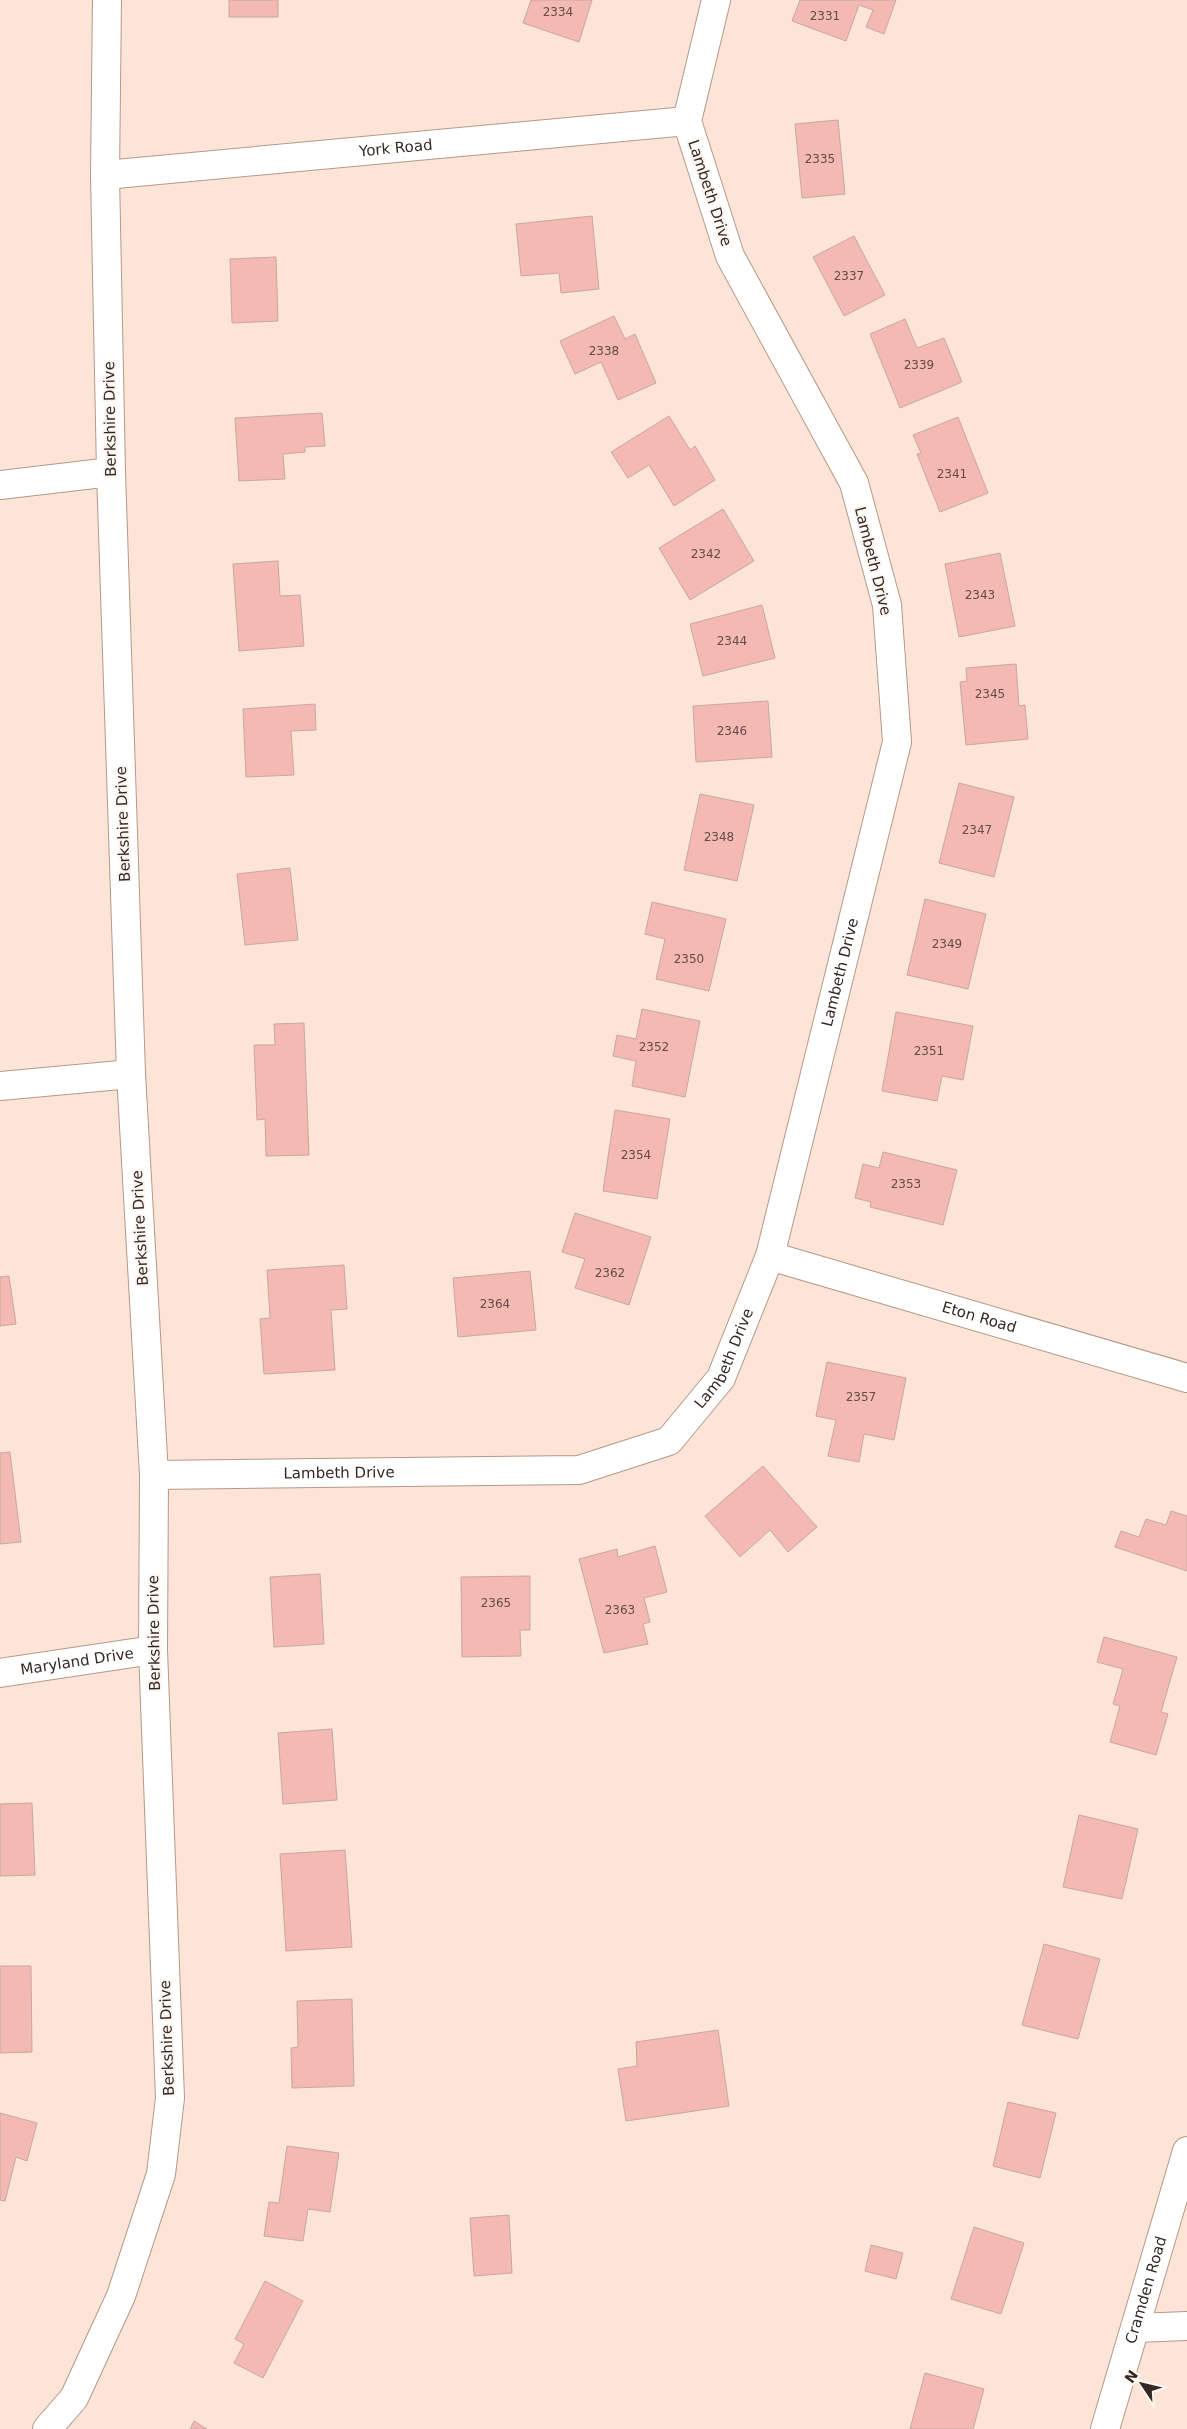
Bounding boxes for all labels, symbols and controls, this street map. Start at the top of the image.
house number: 2334 [543,5,573,19]
house number: 2331 [810,9,840,23]
street label: York Road [357,136,433,160]
street label: Lambeth Drive [684,137,736,249]
house number: 2335 [805,152,835,166]
house number: 2337 [834,269,864,283]
house number: 2338 [589,344,619,358]
house number: 2339 [904,358,934,372]
street label: Berkshire Drive [100,361,120,477]
house number: 2341 [937,467,967,481]
street label: Lambeth Drive [851,505,895,617]
house number: 2342 [691,547,721,561]
house number: 2343 [965,588,995,602]
house number: 2344 [717,634,747,648]
house number: 2345 [975,687,1005,701]
house number: 2346 [717,724,747,738]
street label: Berkshire Drive [112,766,134,882]
house number: 2347 [962,823,992,837]
house number: 2348 [704,830,734,844]
street label: Lambeth Drive [818,916,862,1028]
house number: 2349 [932,937,962,951]
house number: 2350 [674,952,704,966]
house number: 2352 [639,1040,669,1054]
house number: 2351 [914,1044,944,1058]
house number: 2354 [621,1148,651,1162]
street label: Berkshire Drive [128,1170,152,1286]
house number: 2353 [891,1177,921,1191]
house number: 2362 [595,1266,625,1280]
house number: 2364 [480,1297,510,1311]
street label: Eton Road [940,1298,1018,1337]
street label: Lambeth Drive [691,1306,757,1412]
house number: 2357 [846,1390,876,1404]
street label: Lambeth Drive [283,1463,395,1482]
street label: Berkshire Drive [144,1575,164,1691]
house number: 2365 [481,1596,511,1610]
house number: 2363 [605,1603,635,1617]
street label: Maryland Drive [19,1644,135,1679]
street label: Berkshire Drive [156,1980,178,2096]
street label: Cramden Road [1122,2234,1170,2346]
north arrow [1117,2359,1167,2409]
text: N [1121,2367,1141,2386]

